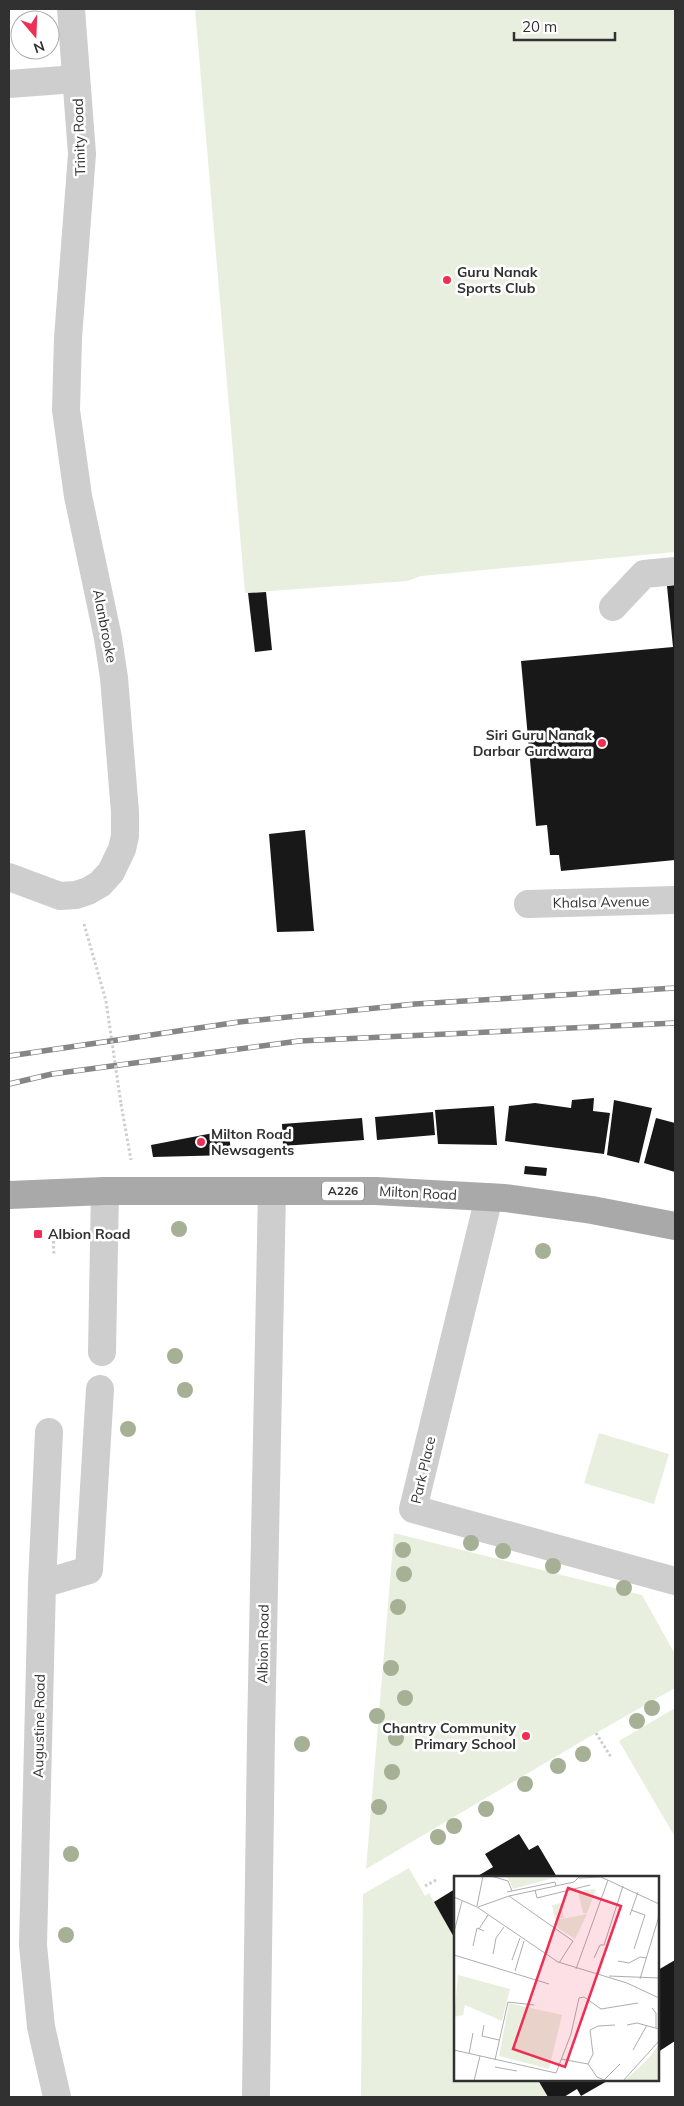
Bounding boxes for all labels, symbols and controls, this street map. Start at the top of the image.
north arrow [10,10,60,60]
scale bar [514,10,615,42]
text: 20 m [522,17,557,36]
text: N [31,37,47,58]
street label: Trinity Road [69,98,89,176]
place label: Guru Nanak Sports Club [457,263,538,297]
marker: Guru Nanak Sports Club [441,274,453,286]
street label: Alanbrooke [89,588,121,664]
place label: Siri Guru Nanak Darbar Gurdwara [473,726,592,760]
marker: Siri Guru Nanak Darbar Gurdwara [596,737,608,749]
street label: Khalsa Avenue [553,892,649,912]
place label: Milton Road Newsagents [211,1125,294,1159]
marker: Milton Road Newsagents [195,1136,207,1148]
road number: A226 [322,1182,364,1200]
street label: Milton Road [379,1182,457,1204]
place label: Albion Road [48,1225,130,1243]
marker: Albion Road [32,1228,44,1240]
street label: Park Place [407,1435,439,1505]
street label: Albion Road [253,1604,273,1684]
street label: Augustine Road [29,1674,49,1778]
place label: Chantry Community Primary School [382,1719,516,1753]
marker: Chantry Community Primary School [520,1730,532,1742]
inset map [454,1876,659,2081]

